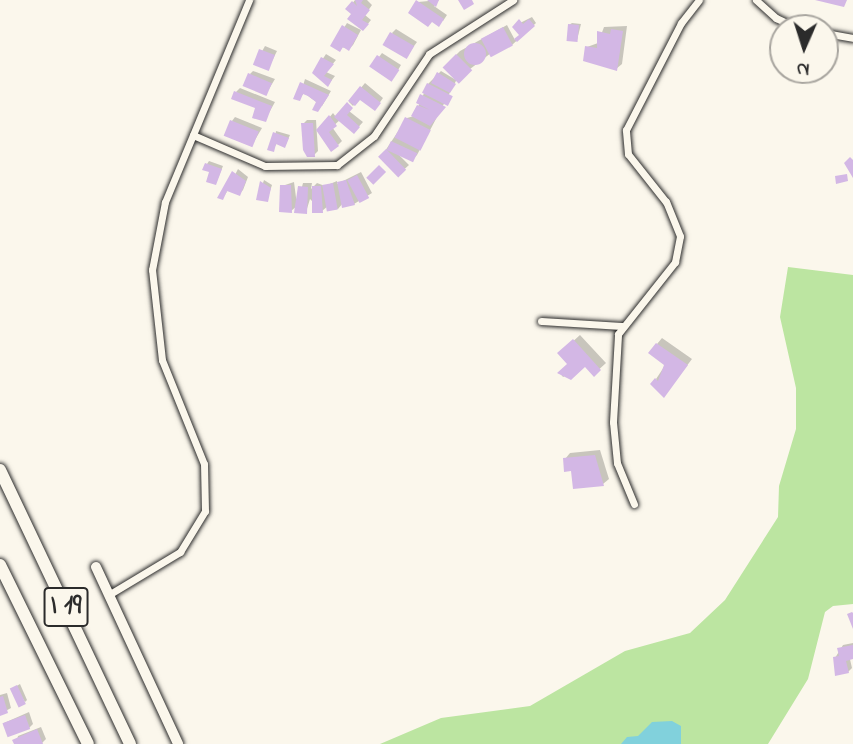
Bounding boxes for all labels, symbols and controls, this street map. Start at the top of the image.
north arrow [769,14,839,84]
text: N [796,55,810,82]
road number: I 19 [43,582,89,632]

